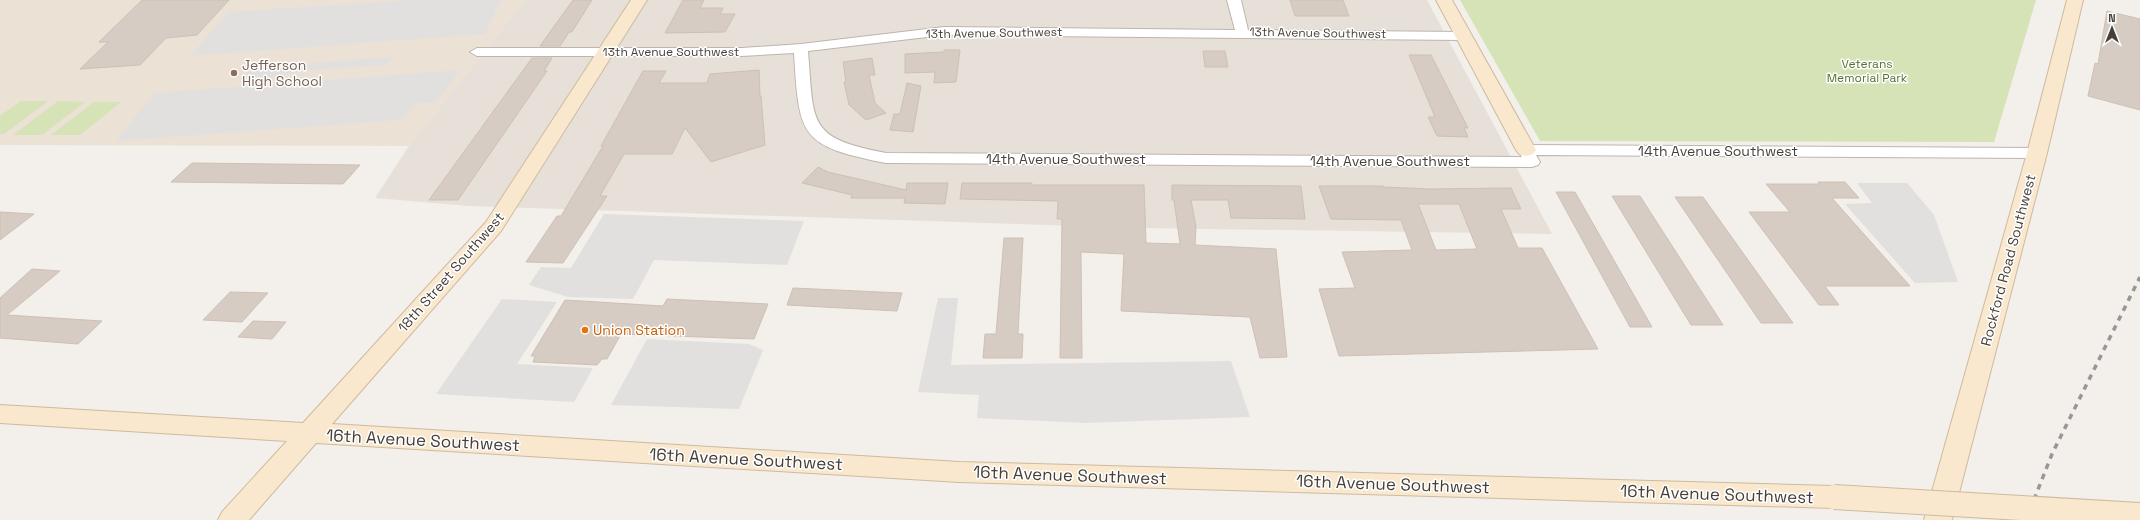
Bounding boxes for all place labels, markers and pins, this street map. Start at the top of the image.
place label: Jefferson High School [242,56,322,90]
marker: Jefferson High School [229,68,239,78]
place label: Union Station [593,321,685,339]
marker: Union Station [580,325,590,335]

